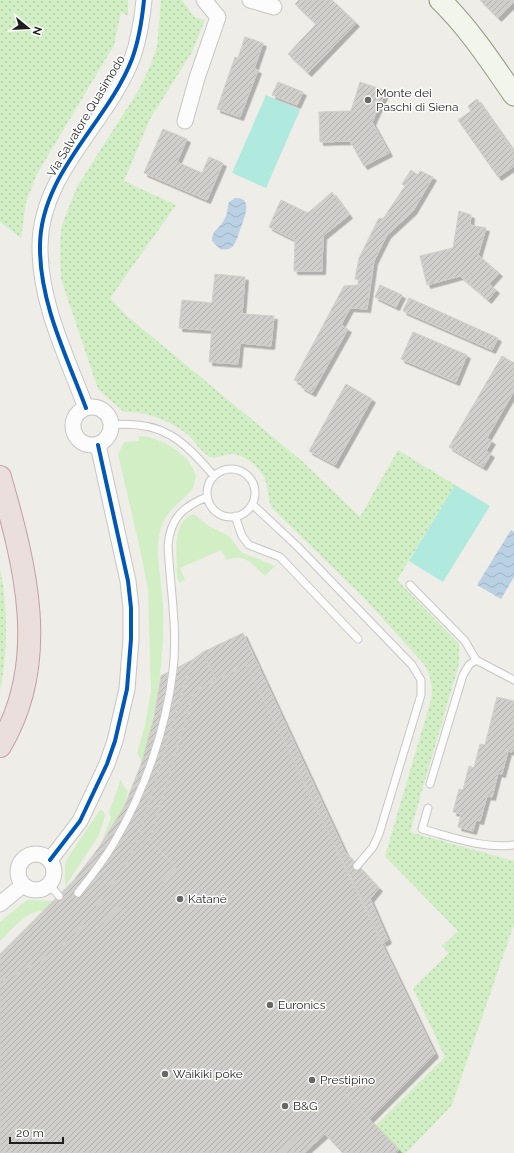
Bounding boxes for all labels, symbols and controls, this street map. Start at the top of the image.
north arrow [8,8,48,48]
text: N [30,25,45,37]
street label: Via Salvatore Quasimodo [44,53,128,179]
place label: Monte dei Paschi di Siena [376,86,459,114]
marker: Monte dei Paschi di Siena [363,95,373,105]
place label: Katanè [188,892,227,906]
marker: Katanè [175,894,185,904]
place label: Euronics [278,998,326,1012]
marker: Euronics [265,1000,275,1010]
place label: Waikiki poke [173,1067,243,1081]
marker: Waikiki poke [160,1069,170,1079]
place label: Prestipino [320,1073,375,1087]
marker: Prestipino [307,1075,317,1085]
place label: B&G [293,1099,318,1113]
marker: B&G [280,1101,290,1111]
scale bar [10,1119,63,1145]
text: 20 m [16,1126,44,1140]

